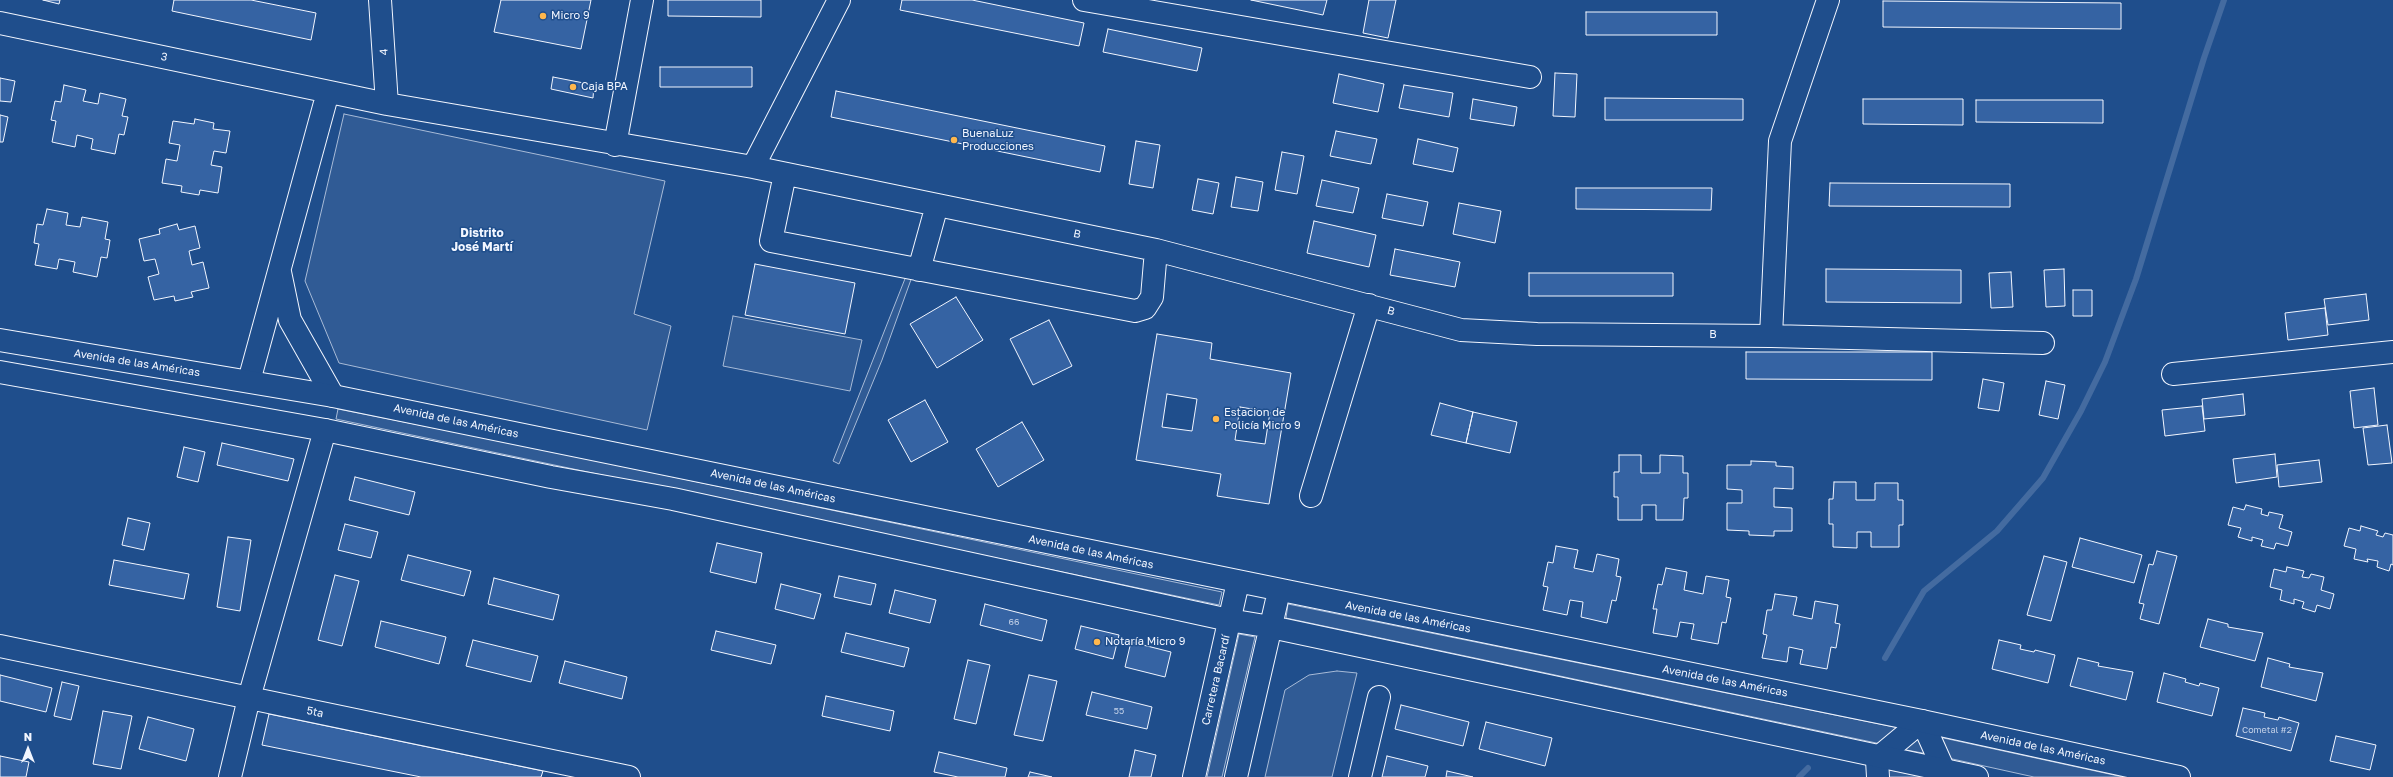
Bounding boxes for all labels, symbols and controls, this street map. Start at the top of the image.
place label: Micro 9 [551,9,590,23]
marker: Micro 9 [538,11,548,21]
street label: 4 [377,48,391,56]
street label: 3 [159,50,169,64]
place label: Caja BPA [581,80,628,94]
marker: Caja BPA [568,82,578,92]
place label: BuenaLuz Producciones [962,127,1034,153]
marker: BuenaLuz Producciones [949,135,959,145]
district label: Distrito José Martí [451,226,513,254]
street label: B [1072,227,1082,241]
street label: B [1386,304,1396,318]
street label: B [1709,328,1717,342]
street label: Avenida de las Américas [73,347,201,379]
street label: Avenida de las Américas [392,401,520,441]
place label: Estacion de Policía Micro 9 [1224,406,1301,432]
marker: Estacion de Policía Micro 9 [1211,414,1221,424]
street label: Avenida de las Américas [709,466,837,506]
street label: Avenida de las Américas [1027,532,1155,572]
street label: Avenida de las Américas [1344,598,1472,636]
house number: 66 [1009,617,1019,627]
street label: Carretera Bacardí [1199,634,1233,726]
place label: Notaría Micro 9 [1105,635,1185,649]
marker: Notaría Micro 9 [1092,637,1102,647]
street label: Avenida de las Américas [1661,662,1789,700]
street label: 5ta [305,704,325,720]
house number: 55 [1114,706,1124,716]
house number: Cometal #2 [2242,725,2292,735]
street label: Avenida de las Américas [1979,728,2107,768]
north arrow [8,729,48,769]
text: N [24,730,32,743]

